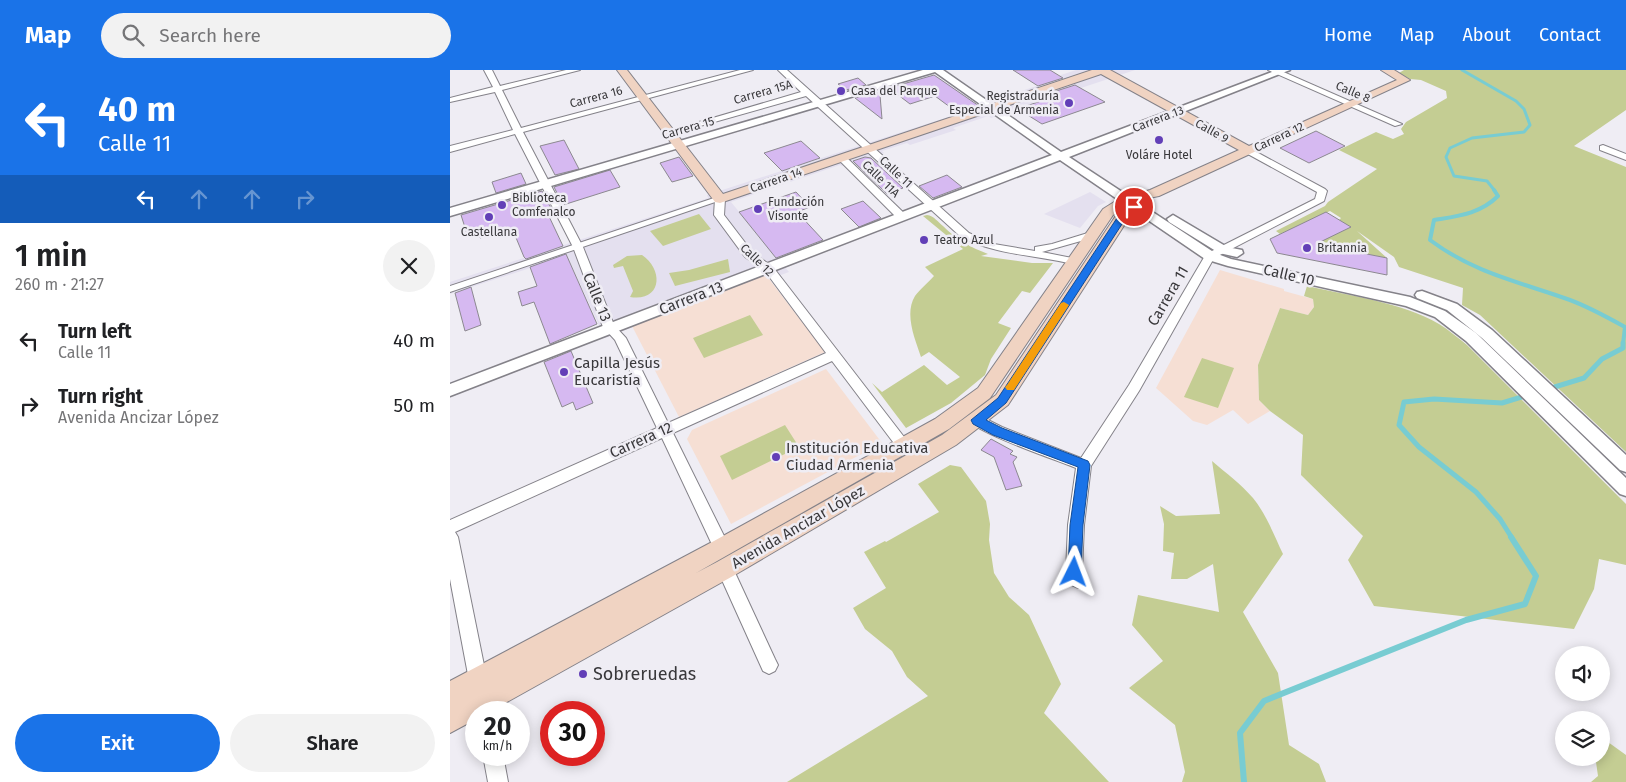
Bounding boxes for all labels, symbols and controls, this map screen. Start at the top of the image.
search box [101,13,451,58]
text: Map [25,21,71,49]
icon: search [119,21,147,49]
text: Search here [159,24,261,47]
text: Home [1324,24,1372,46]
text: Map [1400,24,1434,46]
text: About [1462,24,1511,46]
text: Contact [1539,24,1601,46]
street label: Carrera 15A [732,77,794,107]
street label: Calle 8 [1334,78,1373,106]
street label: Carrera 16 [568,83,624,111]
place label: Casa del Parque [851,84,937,98]
marker: Casa del Parque [835,85,847,97]
text: 40 m [98,88,176,130]
place label: Registraduría Especial de Armenia [949,89,1059,117]
icon: left [15,90,80,155]
marker: Registraduría Especial de Armenia [1063,97,1075,109]
street label: Carrera 13 [1130,103,1186,135]
street label: Carrera 15 [660,114,716,142]
street label: Calle 9 [1193,116,1231,146]
street label: Carrera 12 [1252,119,1306,155]
text: Calle 11 [98,130,171,157]
marker: Voláre Hotel [1153,134,1165,146]
place label: Voláre Hotel [1126,148,1193,162]
street label: Calle 11 [877,153,915,191]
street label: Calle 11A [859,158,903,200]
street label: Carrera 14 [748,164,804,195]
icon: left [132,185,160,213]
icon: ahead [185,185,213,213]
icon: ahead [238,185,266,213]
icon: right [291,185,319,213]
pin [1113,186,1155,228]
place label: Biblioteca Comfenalco [512,191,576,219]
icon: arrive [1120,193,1148,221]
place label: Fundación Visonte [768,195,824,223]
marker: Biblioteca Comfenalco [496,199,508,211]
marker: Fundación Visonte [752,203,764,215]
marker: Castellana [483,211,495,223]
place label: Castellana [461,225,517,239]
place label: Teatro Azul [934,233,994,247]
marker: Teatro Azul [918,234,930,246]
text: 1 min [15,238,87,274]
button: close [383,240,435,292]
street label: Calle 12 [737,241,777,279]
place label: Britannia [1317,241,1367,255]
marker: Britannia [1301,242,1313,254]
street label: Calle 10 [1262,260,1316,290]
street label: Carrera 11 [1144,263,1192,329]
street label: Calle 13 [579,270,615,324]
text: 260 m · 21:27 [15,275,104,294]
street label: Carrera 13 [656,278,726,318]
text: Turn left [58,320,132,343]
icon: left [15,327,43,355]
text: 40 m [393,329,435,352]
text: Calle 11 [58,343,111,362]
place label: Capilla Jesús Eucaristía [574,354,660,389]
marker: Capilla Jesús Eucaristía [558,366,570,378]
text: Turn right [58,385,143,408]
icon: right [15,392,43,420]
text: 50 m [394,394,435,417]
text: Avenida Ancizar López [58,408,219,427]
street label: Carrera 12 [607,418,675,462]
place label: Institución Educativa Ciudad Armenia [786,439,929,474]
marker: Institución Educativa Ciudad Armenia [770,451,782,463]
street label: Avenida Ancizar López [728,481,868,572]
position arrow [1047,545,1099,597]
map controls [1555,646,1610,766]
button: sound [1555,646,1610,701]
place label: Sobreruedas [593,663,696,685]
marker: Sobreruedas [577,668,589,680]
speed limit sign: 30 [540,701,605,766]
button: layers [1555,711,1610,766]
text: 20 [484,712,511,742]
button: Exit [15,714,220,772]
button: Share [230,714,435,772]
text: km/h [483,739,512,753]

